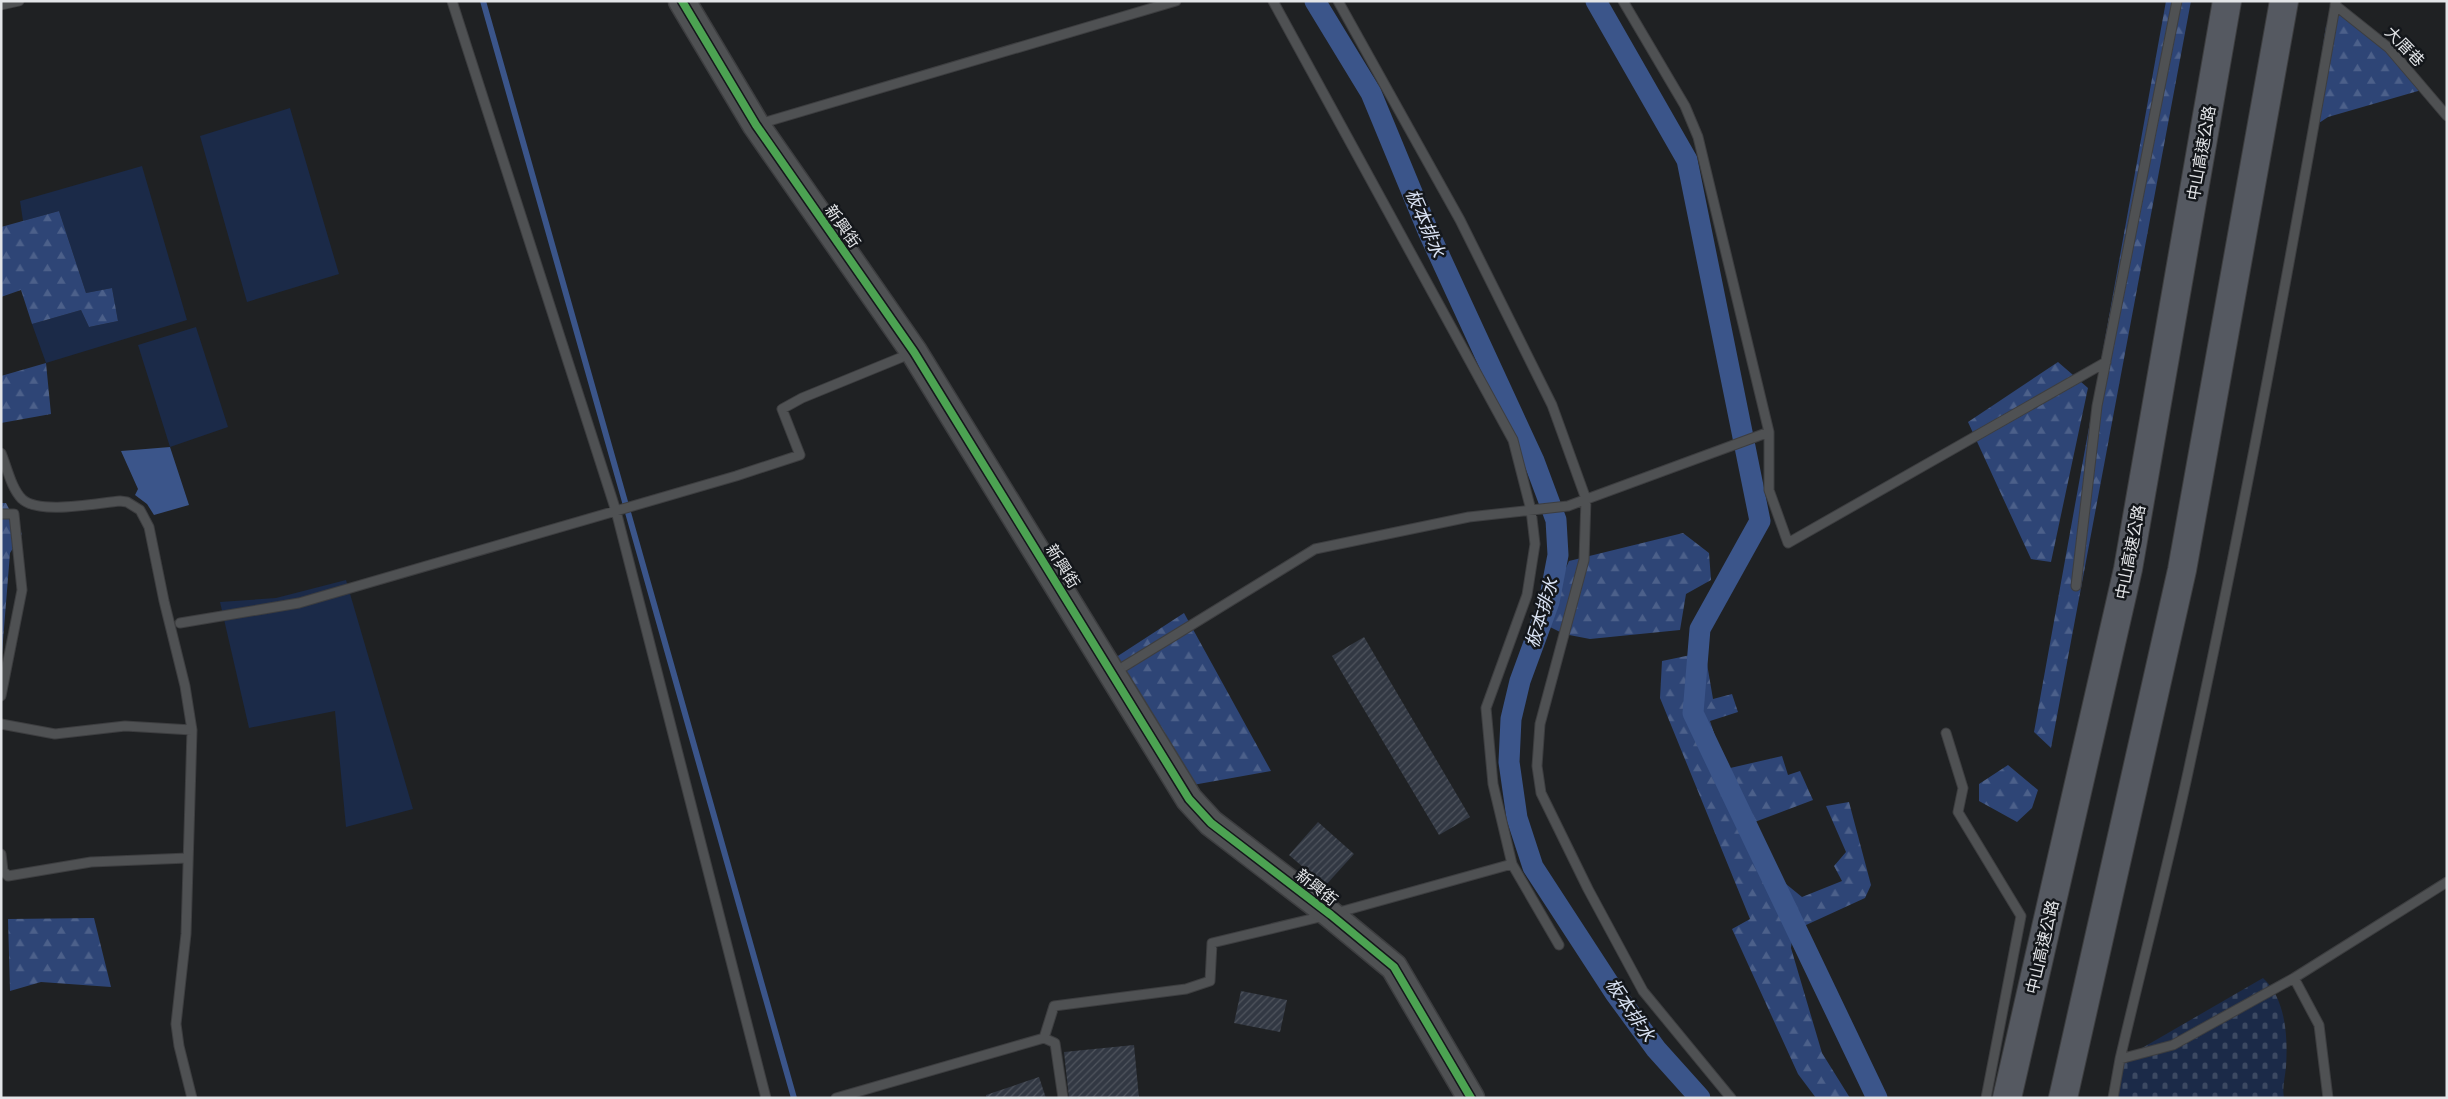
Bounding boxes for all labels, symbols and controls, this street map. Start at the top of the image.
street label: 大厝巷 [2381,22,2428,70]
street label: 中山高速公路 [2184,104,2219,202]
water label: 板本排水 [1401,186,1450,261]
street label: 新興街 [821,201,864,251]
street label: 中山高速公路 [2112,503,2149,601]
street label: 新興街 [1042,541,1083,592]
water label: 板本排水 [1521,574,1563,651]
street label: 新興街 [1292,865,1341,910]
street label: 中山高速公路 [2022,898,2063,996]
water label: 板本排水 [1601,974,1660,1047]

